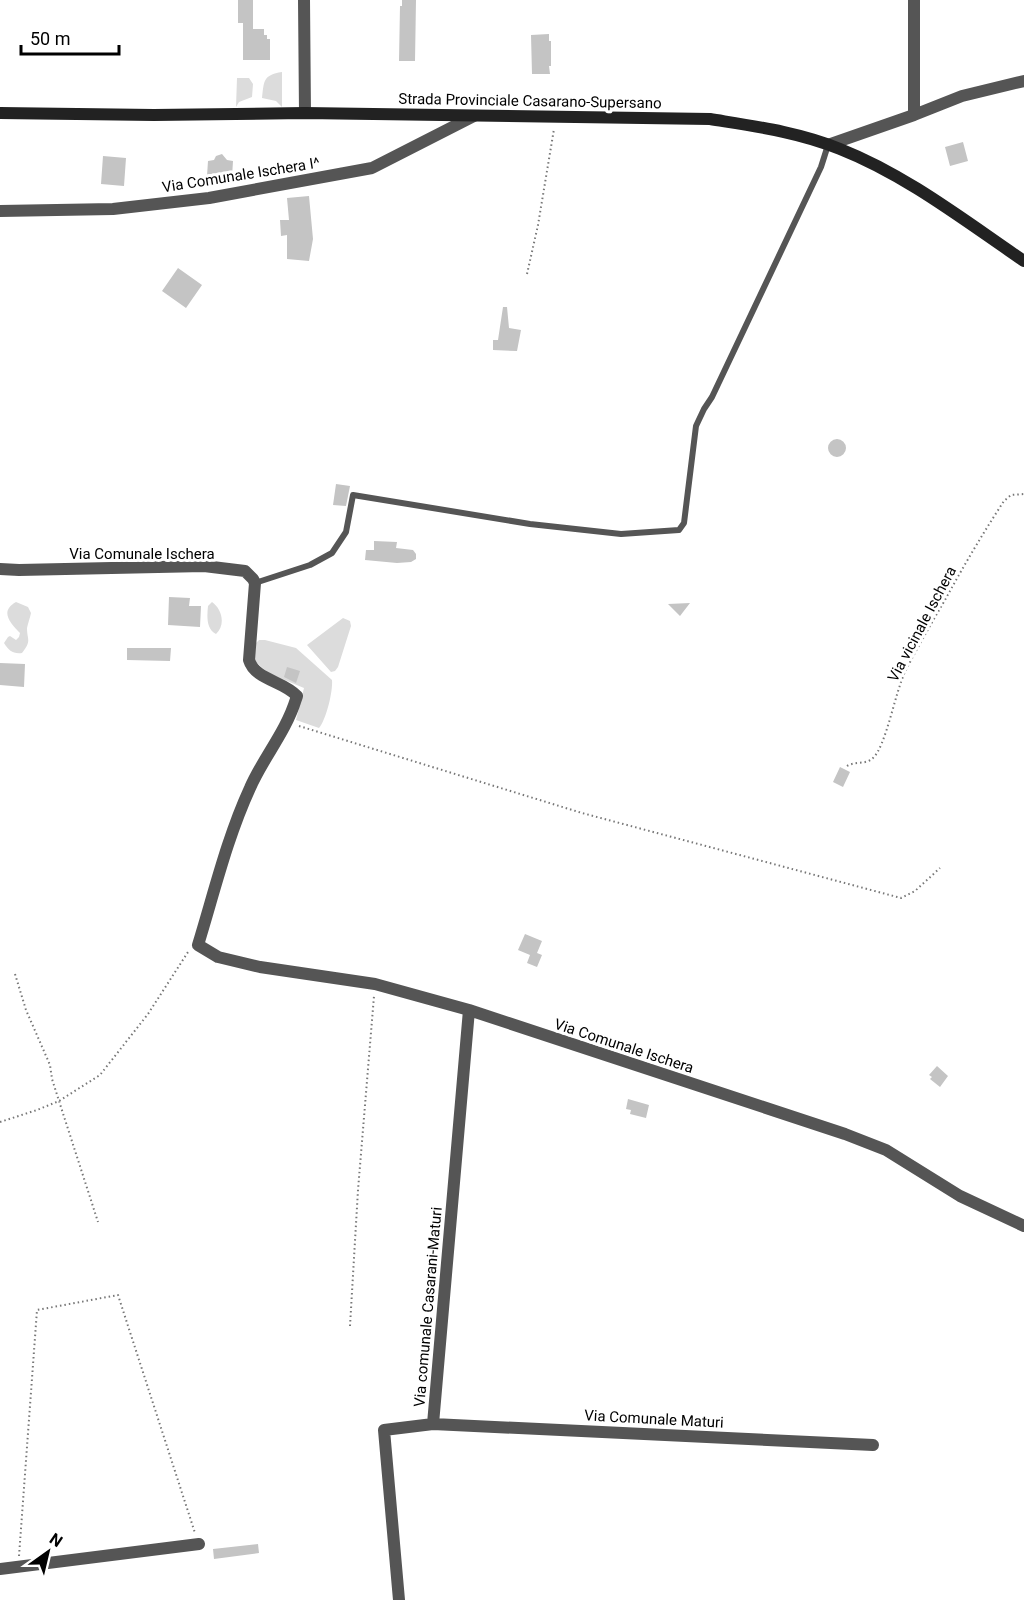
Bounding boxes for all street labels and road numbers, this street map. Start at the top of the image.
street label: Strada Provinciale Casarano-Supersano [398,90,662,112]
street label: Via Comunale Ischera I^ [161,154,321,196]
street label: Via Comunale Ischera [69,545,215,563]
street label: Via vicinale Ischera [884,563,960,685]
street label: Via Comunale Ischera [552,1015,696,1077]
street label: Via comunale Casarani-Maturi [410,1206,446,1408]
street label: Via Comunale Maturi [584,1406,724,1432]

